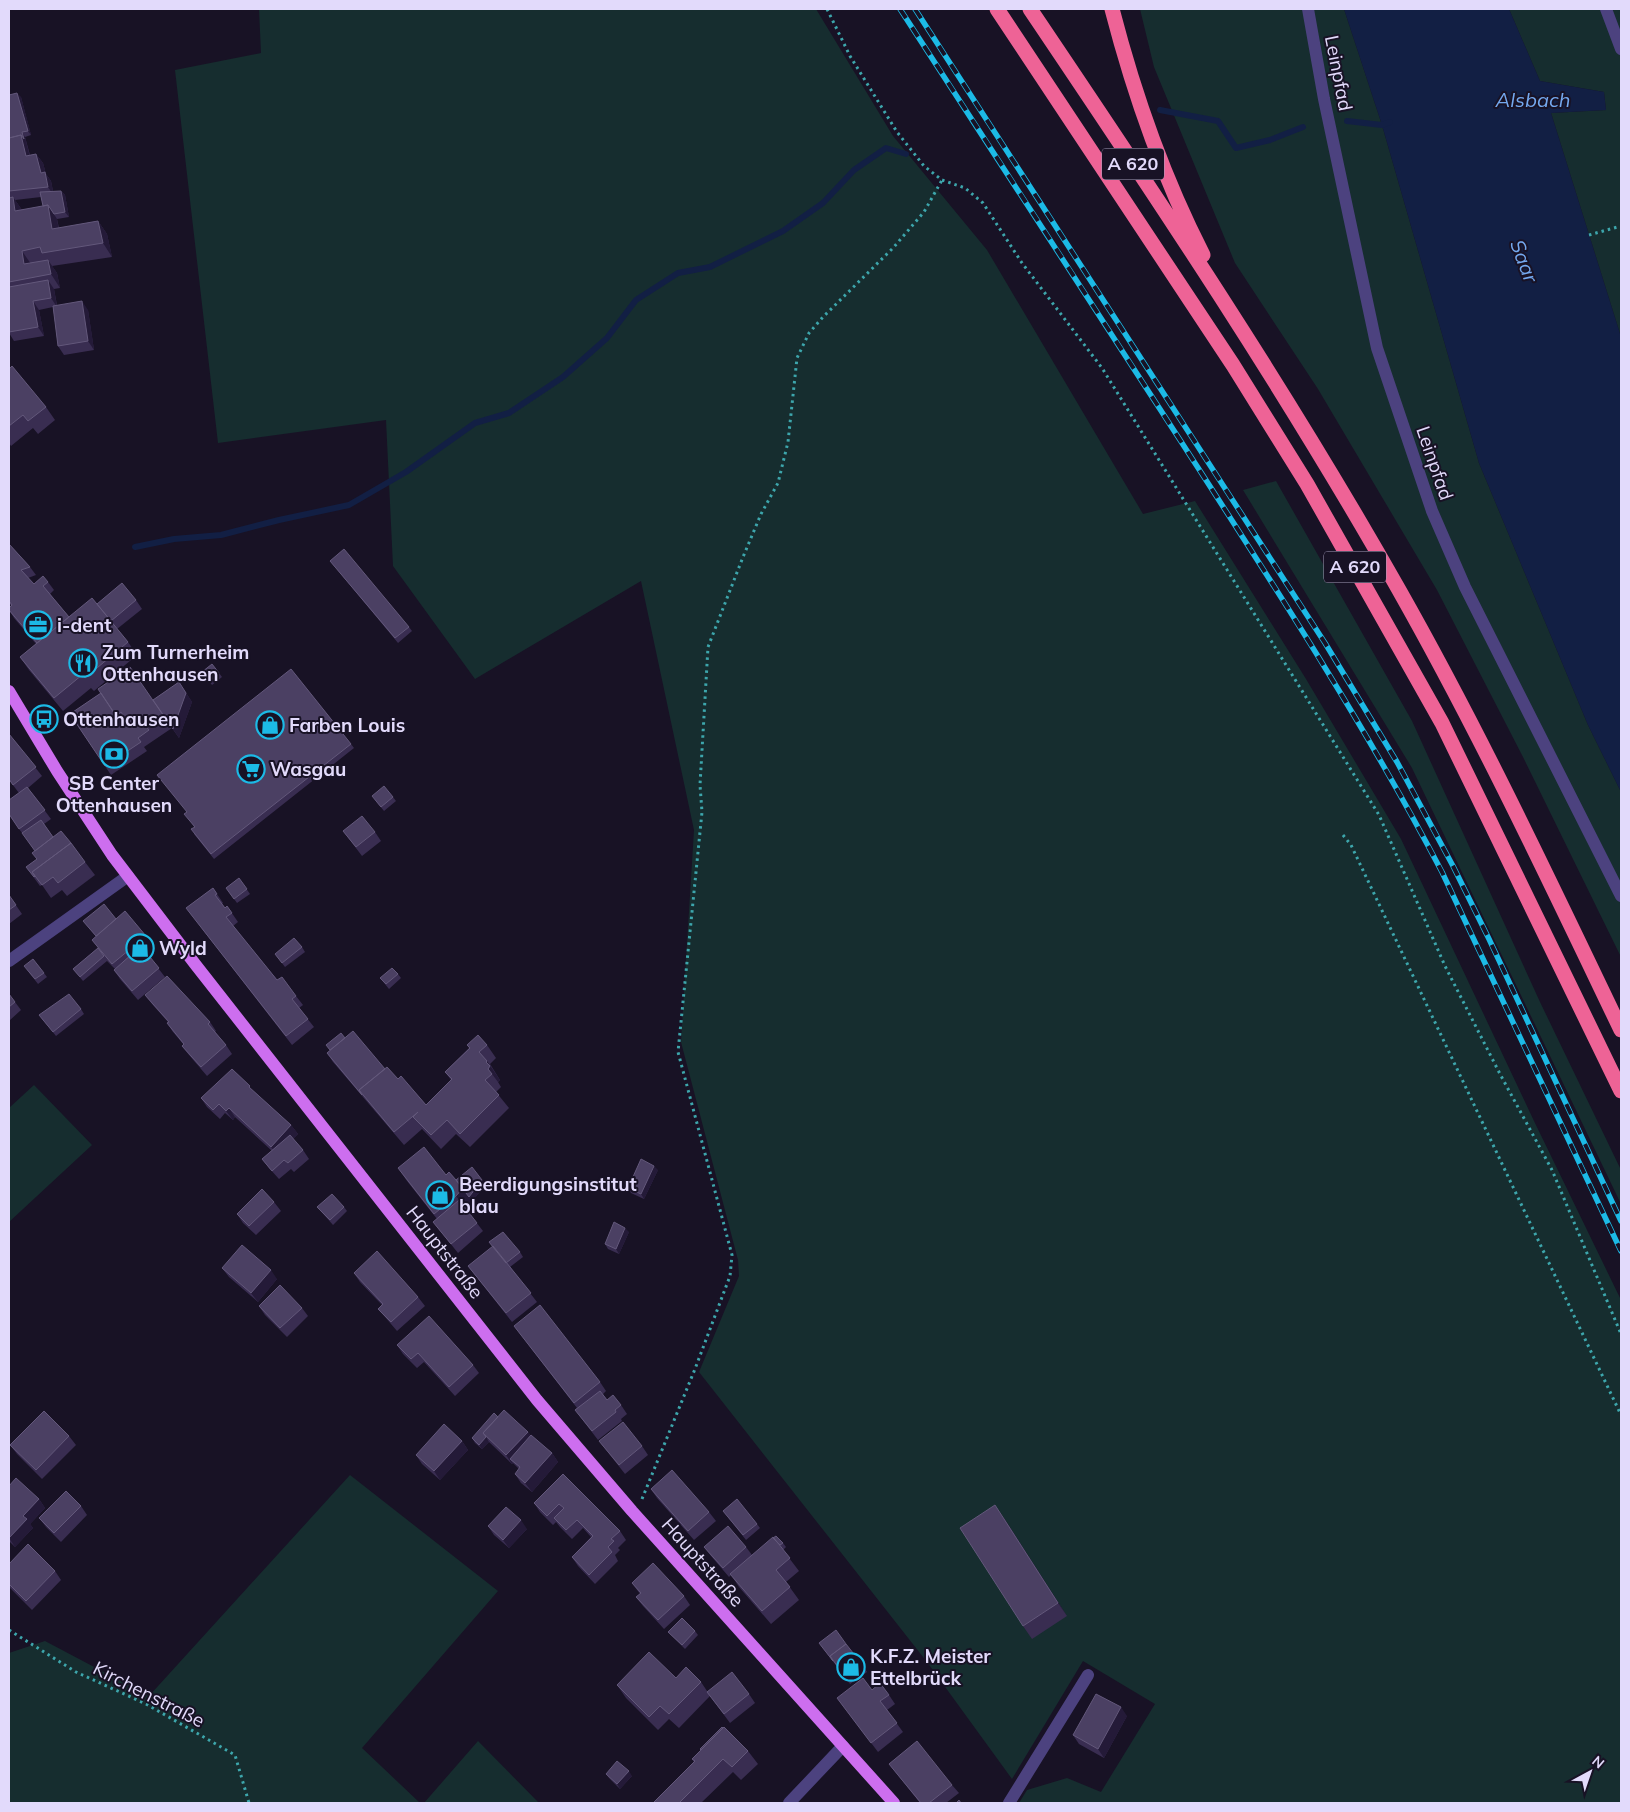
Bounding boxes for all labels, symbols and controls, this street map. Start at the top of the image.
street label: Leinpfad [1320,33,1358,113]
water label: Alsbach [1495,87,1571,112]
road number: A 620 [1102,148,1164,180]
water label: Saar [1505,236,1544,286]
street label: Leinpfad [1411,423,1459,503]
road number: A 620 [1324,552,1386,582]
office icon: i-dent [23,610,53,640]
place label: i-dent [57,613,111,637]
place label: Zum Turnerheim Ottenhausen [102,640,249,686]
restaurant icon: Zum Turnerheim Ottenhausen [68,648,98,678]
bus stop icon: Ottenhausen [29,704,59,734]
place label: Ottenhausen [63,707,180,731]
shop icon: Farben Louis [255,710,285,740]
place label: Farben Louis [289,713,405,737]
bank icon: SB Center Ottenhausen [99,739,129,769]
supermarket icon: Wasgau [236,754,266,784]
place label: Wasgau [270,757,346,781]
place label: SB Center Ottenhausen [56,771,172,817]
shop icon: Wyld [125,933,155,963]
place label: Wyld [159,936,207,960]
place label: Beerdigungsinstitut blau [459,1172,637,1218]
shop icon: Beerdigungsinstitut blau [425,1180,455,1210]
street label: Hauptstraße [401,1201,489,1303]
street label: Hauptstraße [657,1513,749,1611]
place label: K.F.Z. Meister Ettelbrück [870,1644,991,1690]
shop icon: K.F.Z. Meister Ettelbrück [836,1652,866,1682]
street label: Kirchenstraße [89,1656,209,1732]
north arrow [1565,1747,1615,1797]
text: N [1589,1752,1608,1772]

